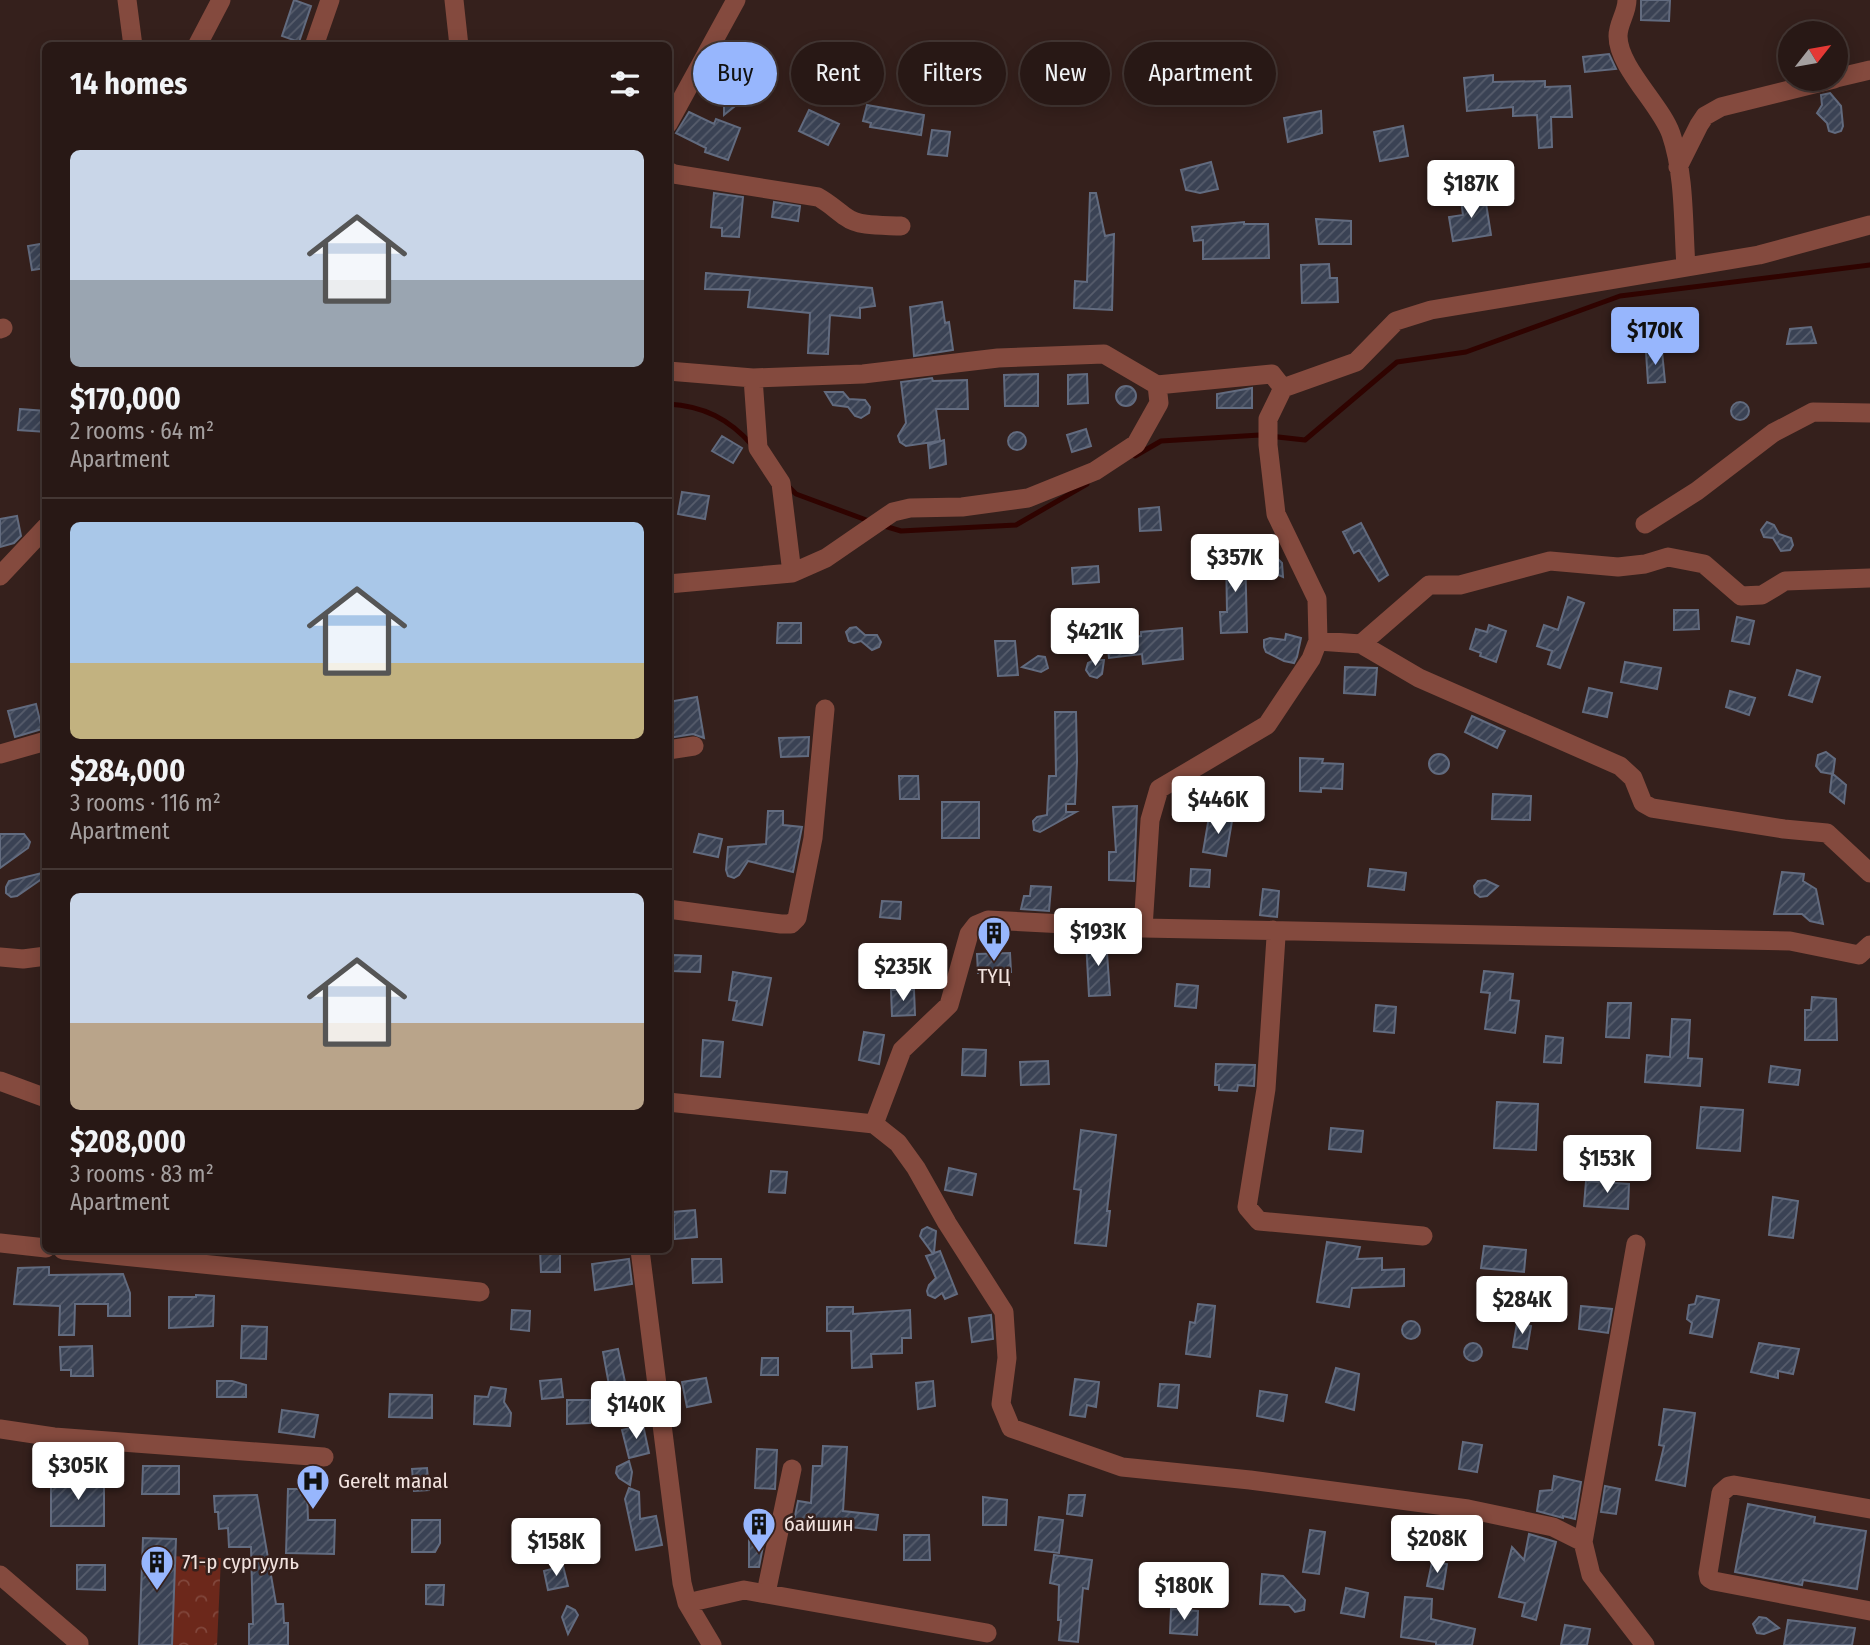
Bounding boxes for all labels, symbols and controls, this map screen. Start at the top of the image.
north arrow [1778,21,1848,91]
map controls [1778,21,1848,91]
chip: Buy [693,42,777,105]
chip: Rent [791,42,884,105]
chip: Filters [898,42,1006,105]
chip: New [1020,42,1110,105]
chip: Apartment [1124,42,1276,105]
icon: filters [606,65,644,103]
text: 14 homes [70,66,187,102]
pin: $187K [1422,160,1520,220]
text: $187K [1443,169,1499,197]
icon: home [294,196,420,322]
pin: $170K [1606,308,1704,367]
text: $170K [1627,316,1683,344]
text: $170,000 [70,381,181,417]
text: 2 rooms · 64 m² [70,417,214,445]
text: Apartment [70,445,170,473]
pin: $357K [1186,534,1284,594]
text: $357K [1207,543,1263,571]
icon: home [294,568,420,694]
pin: $421K [1046,608,1144,668]
text: $421K [1067,617,1123,645]
text: $284,000 [70,753,185,789]
pin: $446K [1169,776,1267,836]
text: $446K [1188,785,1248,813]
text: 3 rooms · 116 m² [70,789,221,817]
text: Apartment [70,817,170,845]
pin: $193K [1049,908,1147,968]
building icon: ТҮЦ [975,914,1013,963]
text: $193K [1070,917,1126,945]
icon: home [294,939,420,1065]
pin: $235K [854,944,952,1003]
text: $235K [874,952,932,980]
place label: ТҮЦ [978,963,1011,989]
text: $208,000 [70,1124,186,1160]
pin: $153K [1558,1136,1656,1195]
text: $153K [1579,1144,1635,1172]
text: 3 rooms · 83 m² [70,1160,214,1188]
text: Apartment [70,1188,170,1216]
pin: $284K [1473,1276,1571,1336]
text: $284K [1492,1285,1552,1313]
pin: $140K [587,1382,685,1441]
text: $140K [607,1390,665,1418]
pin: $305K [29,1442,127,1502]
text: $305K [48,1451,108,1479]
hospital icon: Gerelt manal [294,1462,332,1511]
place label: Gerelt manal [338,1468,448,1494]
building icon: байшин [740,1505,778,1554]
place label: байшин [784,1511,854,1537]
pin: $208K [1388,1516,1486,1575]
pin: $158K [507,1518,605,1578]
text: $208K [1407,1524,1467,1552]
text: $158K [527,1527,585,1555]
building icon: 71-р сургууль [138,1543,176,1592]
place label: 71-р сургууль [182,1549,299,1575]
pin: $180K [1135,1562,1233,1622]
text: $180K [1155,1571,1213,1599]

